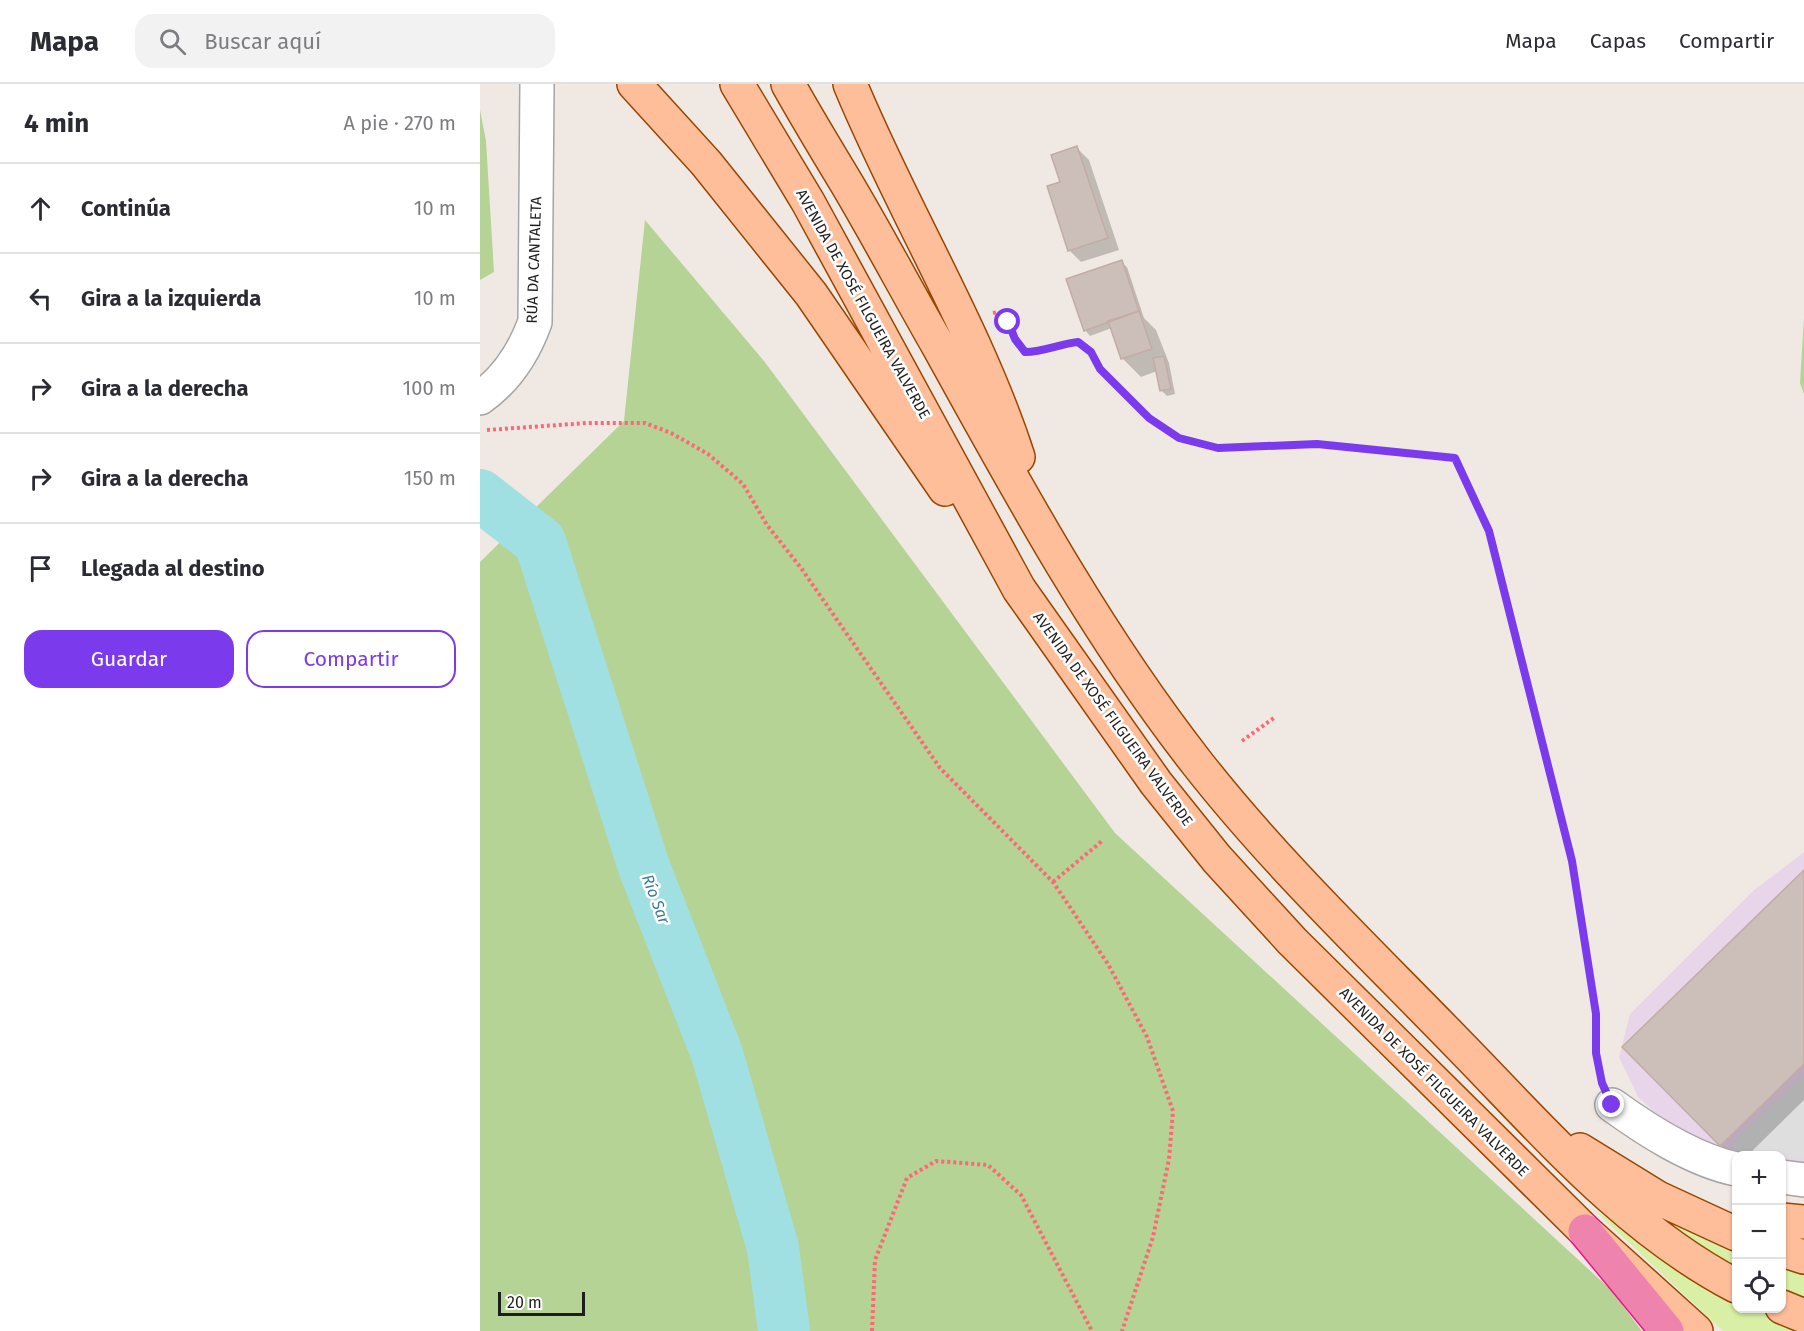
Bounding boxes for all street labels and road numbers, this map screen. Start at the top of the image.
street label: AVENIDA DE XOSÉ FILGUEIRA VALVERDE [792,186,934,422]
street label: RÚA DA CANTALETA [523,196,545,324]
street label: AVENIDA DE XOSÉ FILGUEIRA VALVERDE [1029,609,1197,829]
street label: AVENIDA DE XOSÉ FILGUEIRA VALVERDE [1336,984,1532,1180]

